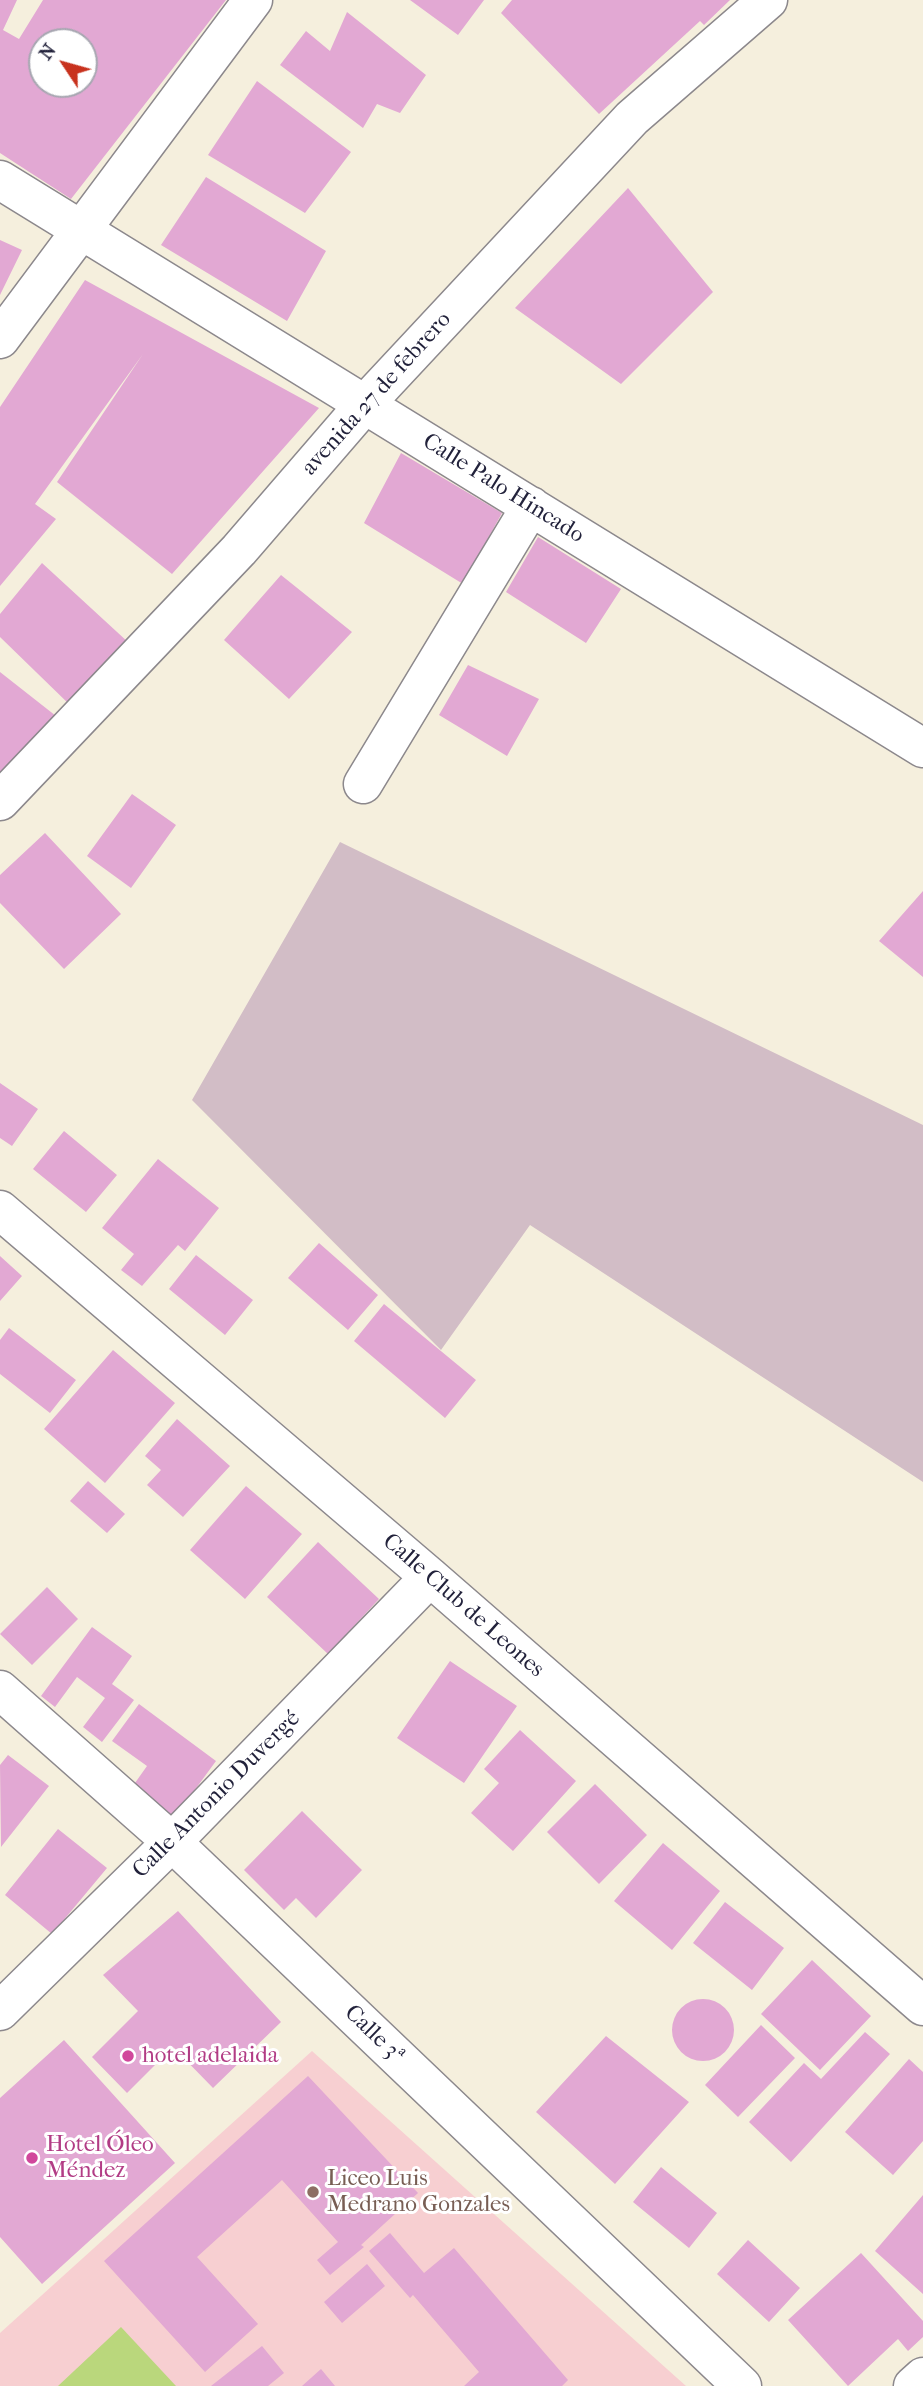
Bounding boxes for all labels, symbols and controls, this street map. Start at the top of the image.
north arrow [28,28,98,98]
text: N [34,40,61,64]
street label: avenida 27 de febrero [296,307,458,481]
street label: Calle Palo Hincado [417,428,589,550]
street label: Calle Club de Leones [376,1528,550,1684]
street label: Calle Antonio Duvergé [127,1705,307,1885]
street label: Calle 3ª [338,2000,410,2070]
place label: hotel adelaida [142,2042,278,2070]
marker: hotel adelaida [120,2048,136,2064]
place label: Hotel Óleo Méndez [46,2131,154,2185]
marker: Hotel Óleo Méndez [24,2150,40,2166]
place label: Liceo Luis Medrano Gonzales [327,2165,510,2219]
marker: Liceo Luis Medrano Gonzales [305,2184,321,2200]

